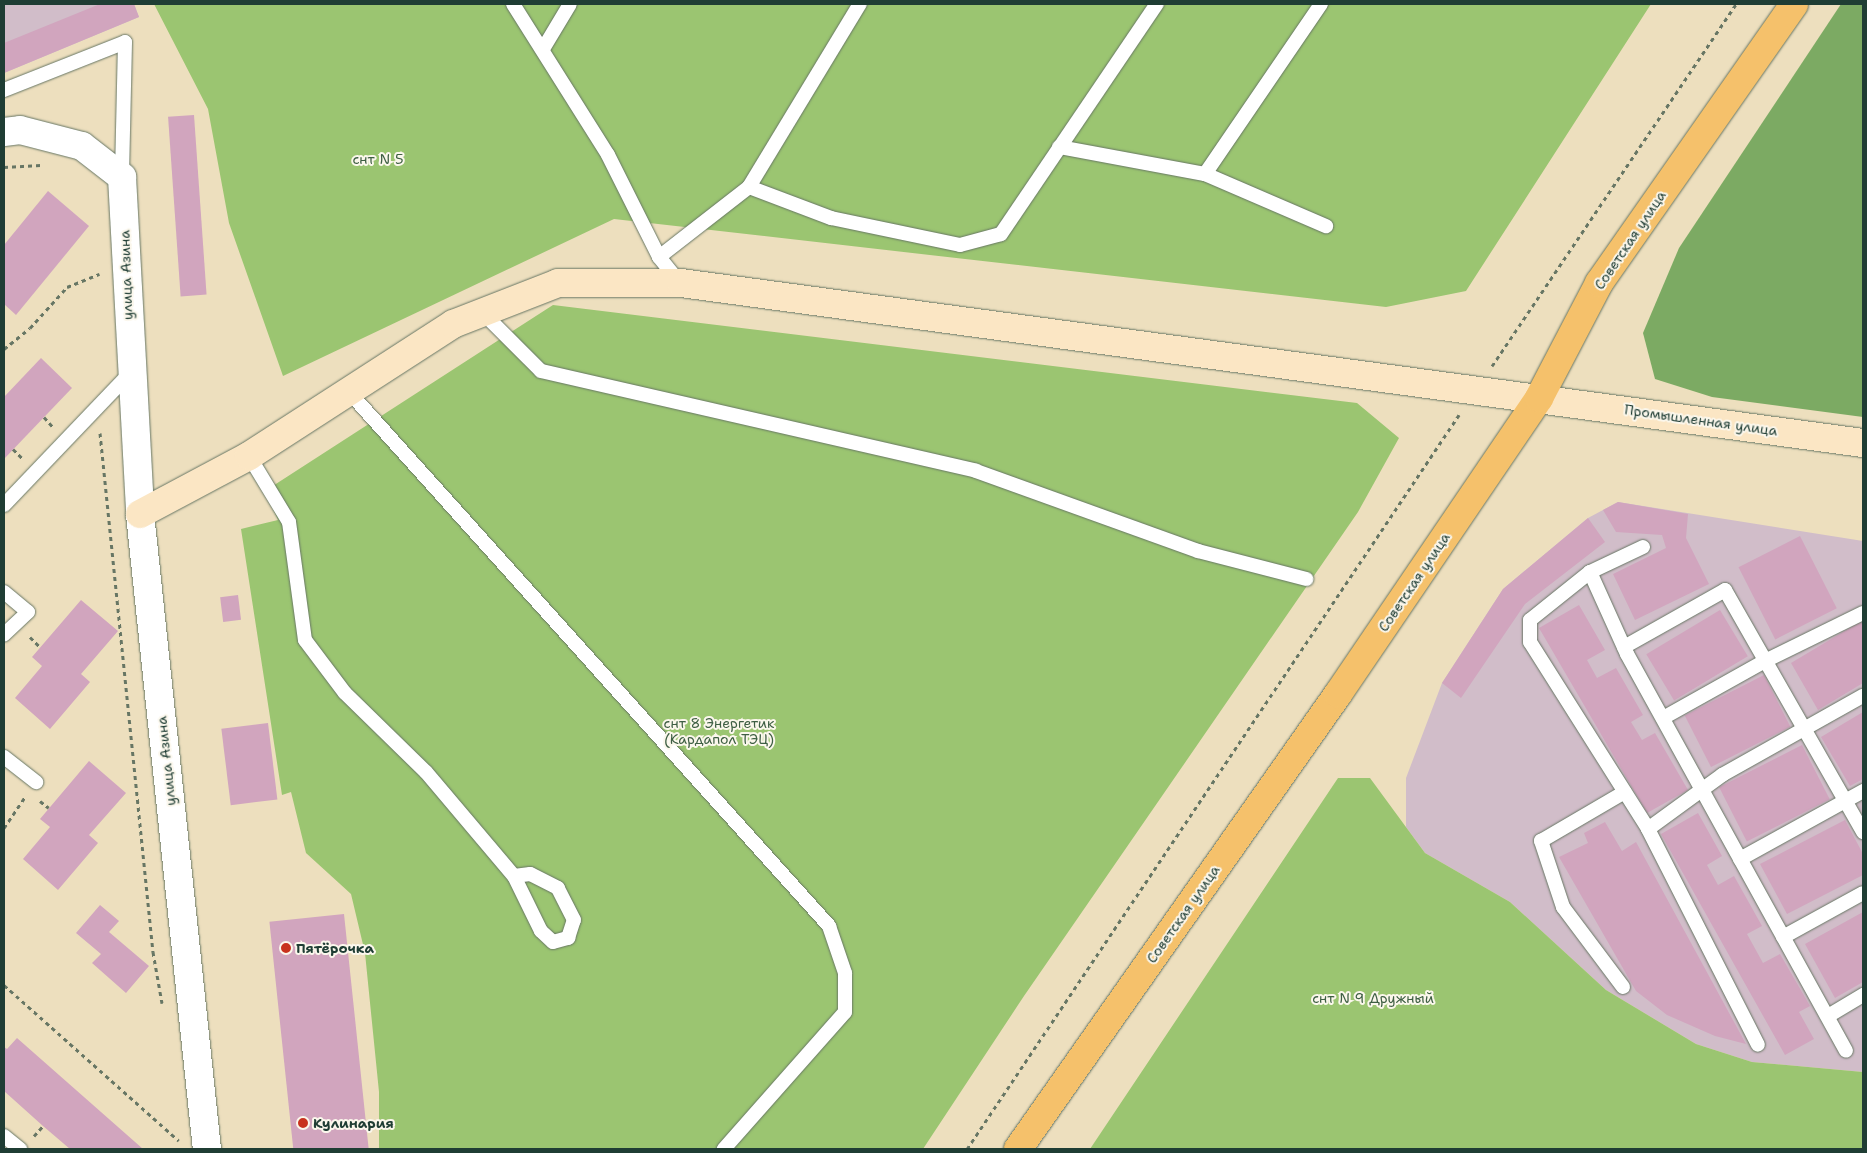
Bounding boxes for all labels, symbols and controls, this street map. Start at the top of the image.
park label: снт N 5 [353,151,403,167]
street label: Советская улица [1591,187,1669,293]
street label: улица Азина [116,230,136,320]
street label: Промышленная улица [1623,401,1779,439]
street label: Советская улица [1375,529,1453,635]
street label: улица Азина [153,715,179,807]
park label: снт 8 Энергетик (Кардапол ТЭЦ) [664,715,774,748]
street label: Советская улица [1143,862,1223,966]
place label: Пятёрочка [296,940,374,956]
marker: Пятёрочка [280,942,292,954]
park label: снт N 9 Дружный [1312,990,1434,1006]
place label: Кулинария [313,1115,394,1131]
marker: Кулинария [297,1117,309,1129]

